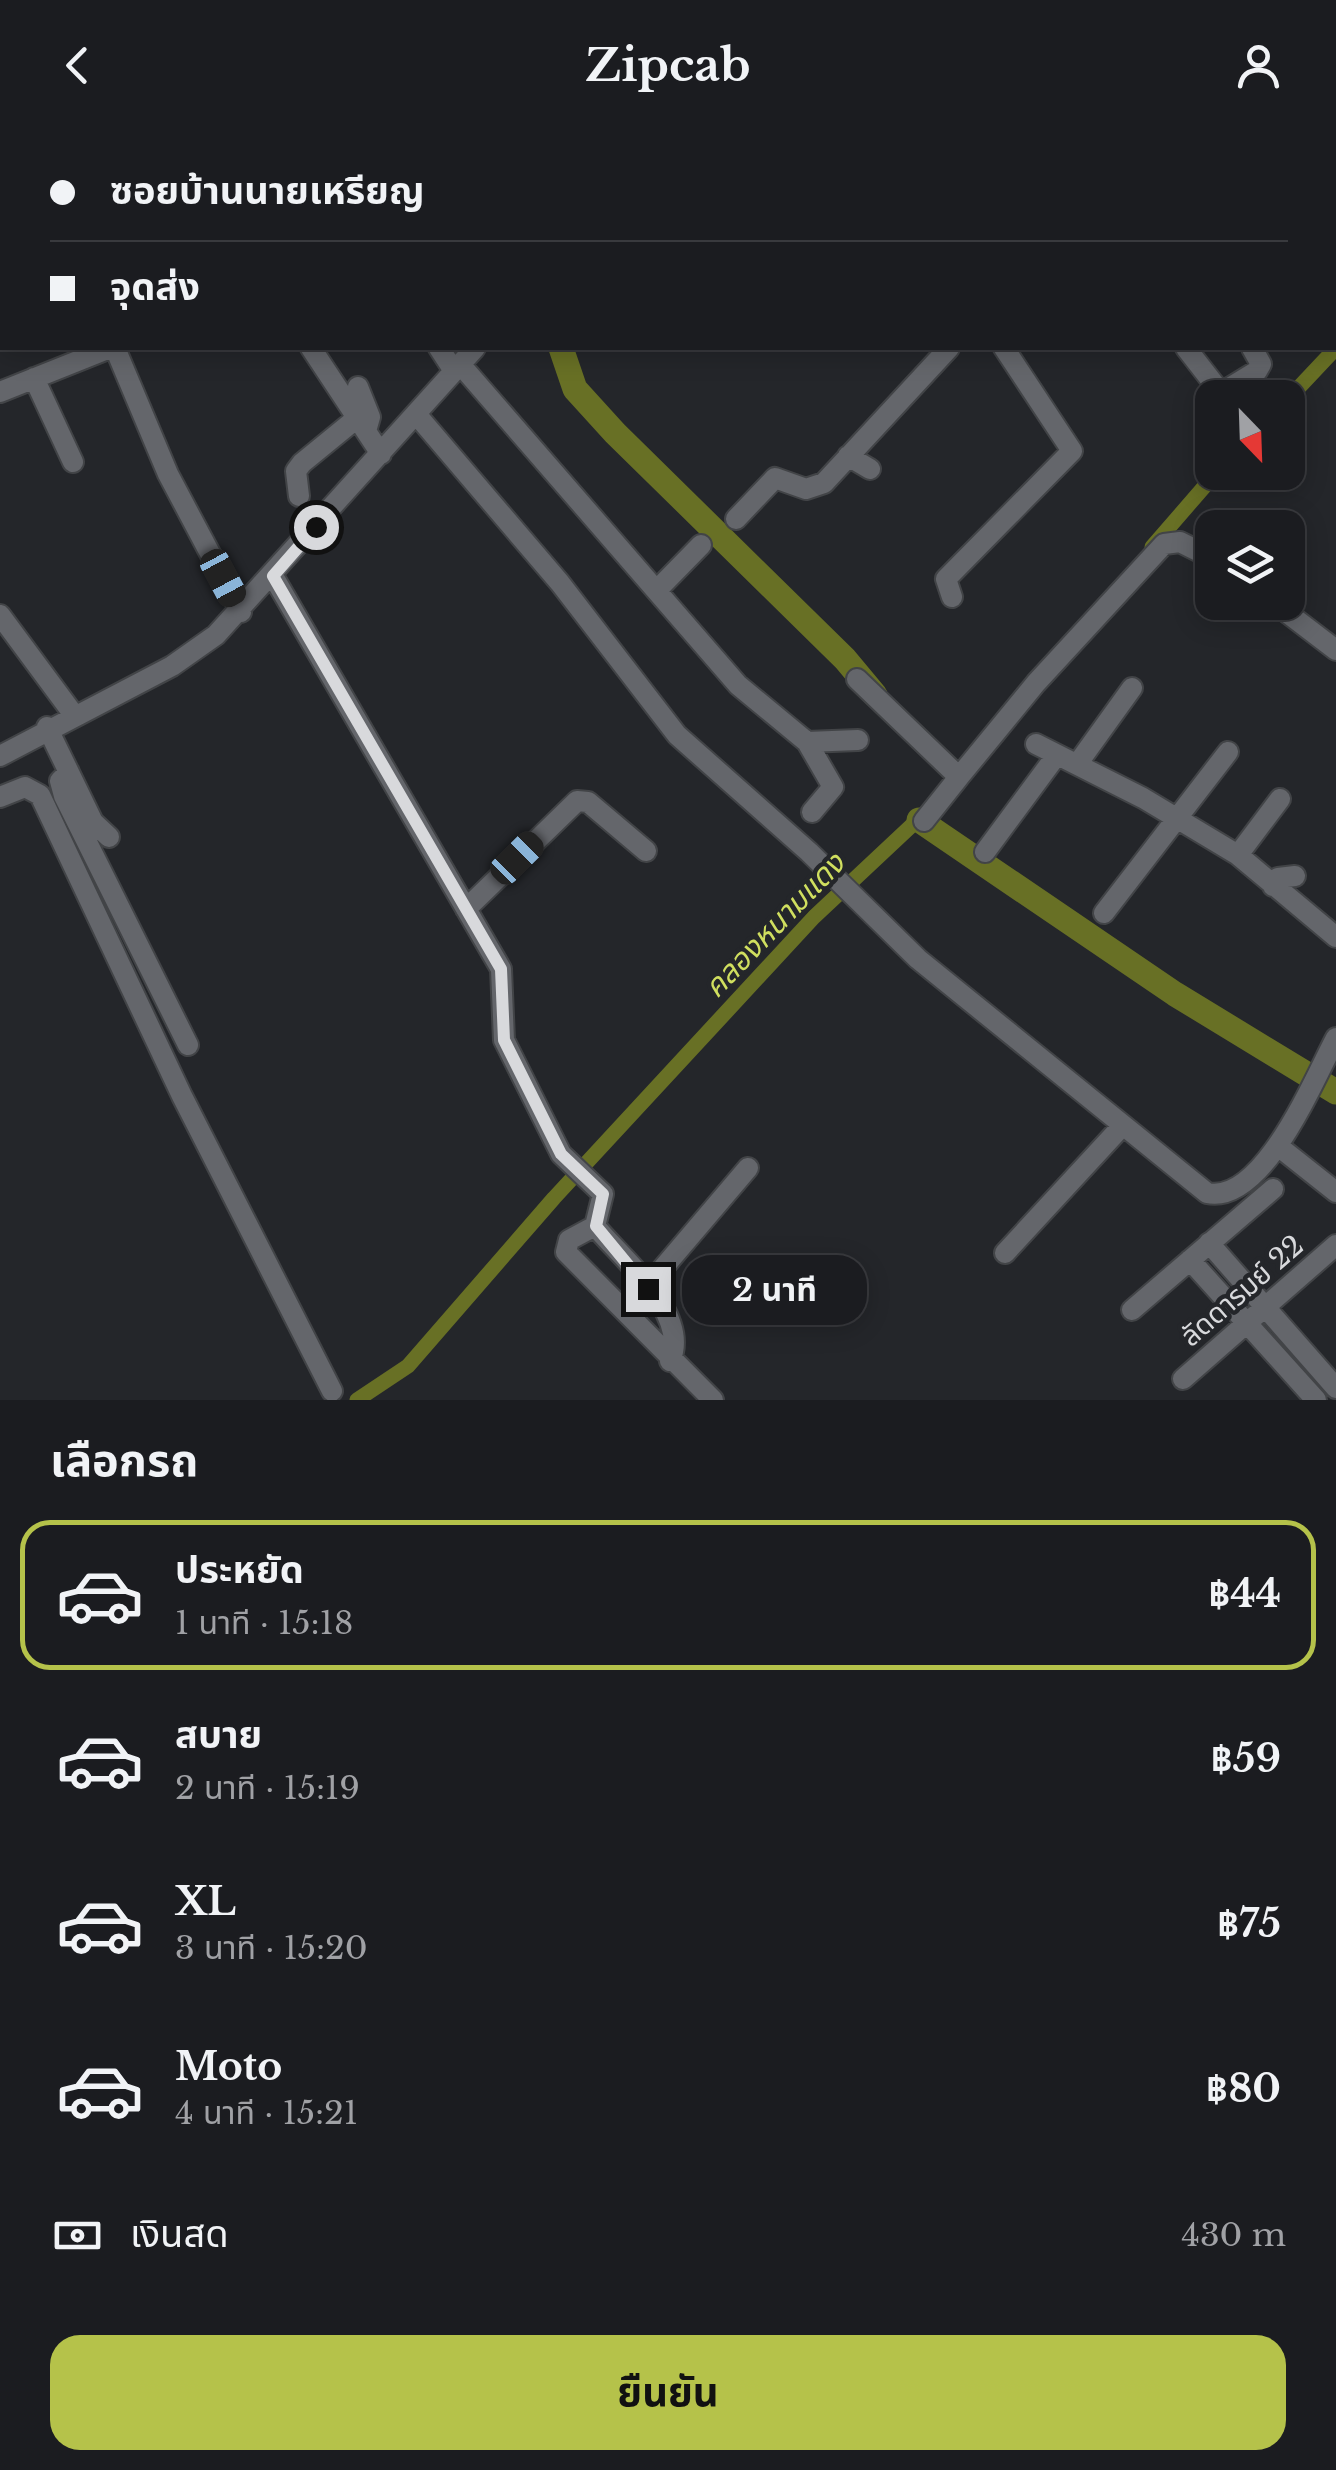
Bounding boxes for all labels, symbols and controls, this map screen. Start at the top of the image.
text: Zipcab [585,37,751,93]
icon: back [50,38,105,93]
icon: person [1231,38,1286,93]
text: ซอยบ้านนายเหรียญ [110,167,425,214]
text: จุดส่ง [110,263,200,310]
north arrow [1195,380,1305,490]
map controls [1195,380,1305,620]
route start [294,505,339,550]
button: layers [1195,510,1305,620]
car [196,544,250,612]
car [485,826,549,890]
water label: คลองหนามแดง [696,844,854,1005]
street label: ลัดดารมย์ 22 [1173,1228,1311,1354]
callout: 2 นาที [683,1254,868,1324]
route end [626,1267,671,1312]
text: 2 นาที [732,1270,817,1310]
text: เลือกรถ [50,1432,198,1488]
text: ประหยัด [175,1546,304,1593]
icon: car [55,1550,145,1640]
text: ฿44 [1208,1570,1281,1617]
text: 1 นาที · 15:18 [175,1603,353,1643]
text: สบาย [175,1711,262,1758]
icon: car [55,1715,145,1805]
text: ฿59 [1211,1735,1281,1782]
text: 2 นาที · 15:19 [175,1768,360,1808]
text: XL [175,1878,236,1925]
icon: car [55,1880,145,1970]
text: ฿75 [1217,1900,1281,1947]
text: 3 นาที · 15:20 [175,1928,368,1968]
text: Moto [175,2043,282,2090]
icon: car [55,2045,145,2135]
text: ฿80 [1206,2065,1281,2112]
text: 4 นาที · 15:21 [175,2093,358,2133]
icon: cash [50,2208,105,2263]
text: เงินสด [130,2210,229,2257]
text: 430 m [1181,2215,1286,2255]
button: ยืนยัน [50,2335,1286,2450]

